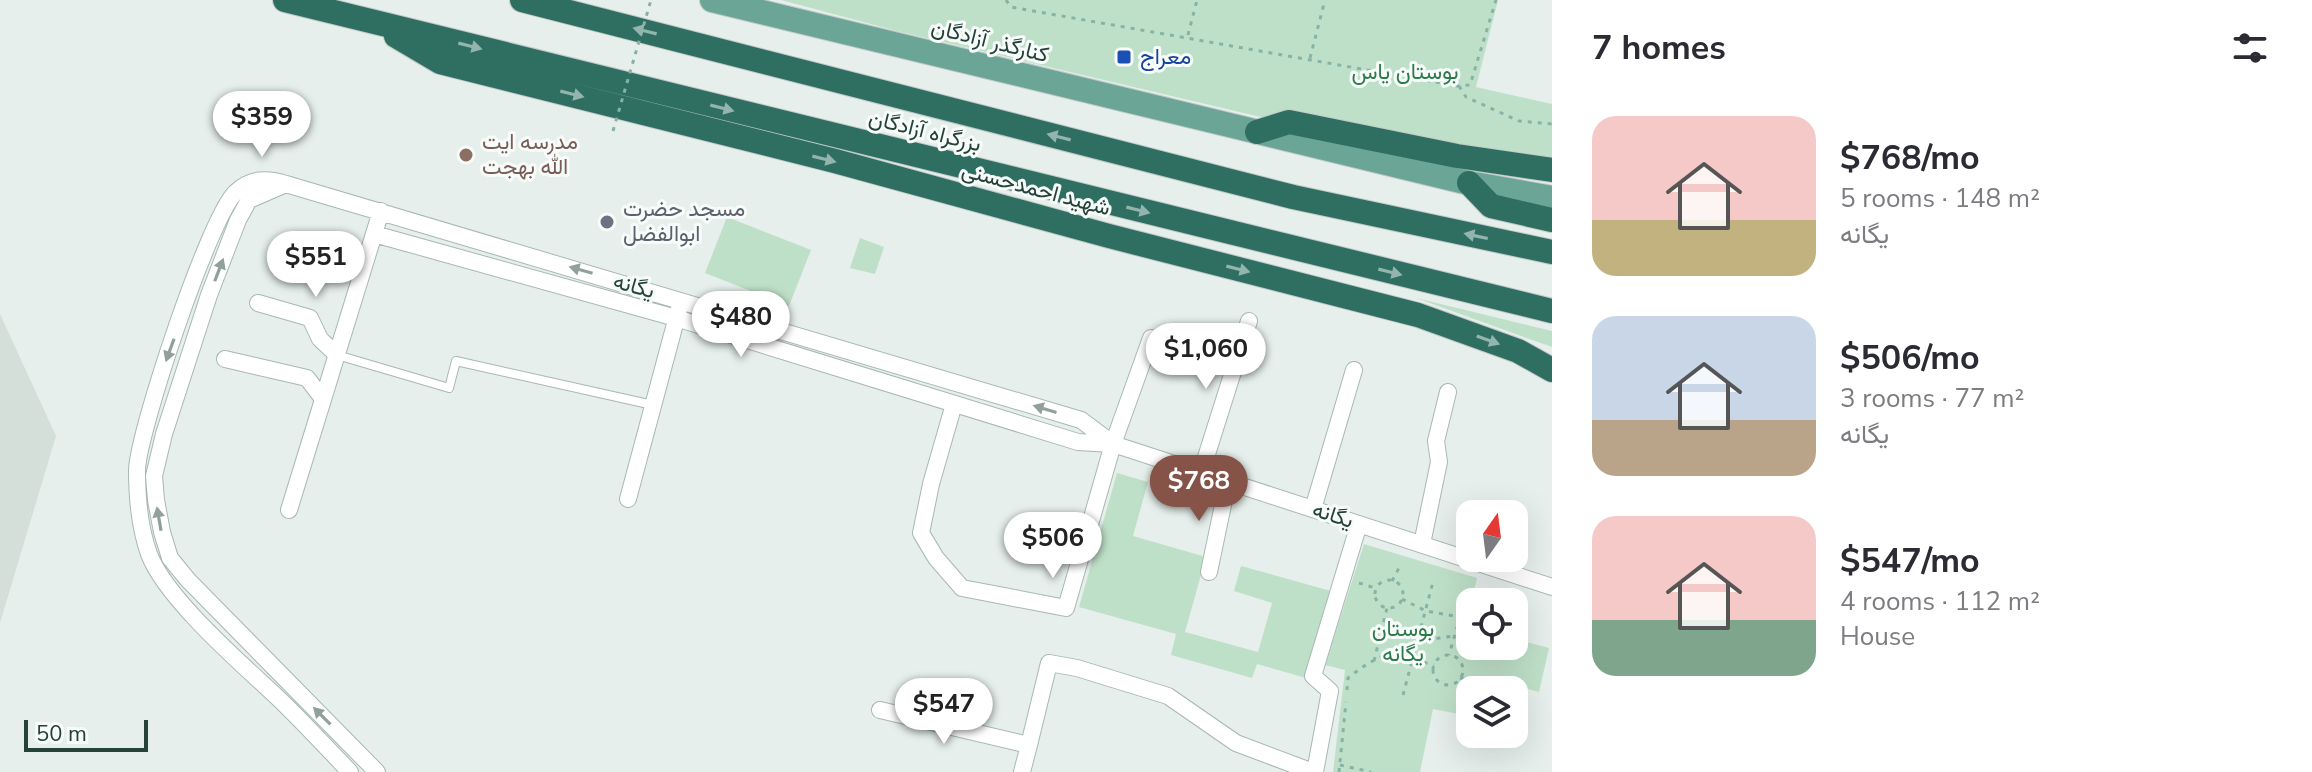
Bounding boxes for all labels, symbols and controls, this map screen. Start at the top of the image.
street label: کنارگذر آزادگان [928,12,1052,70]
one-way arrow [632,24,657,36]
text: 7 homes [1592,25,1726,71]
icon: filters [2228,26,2272,70]
one-way arrow [457,40,482,52]
place label: معراج [1140,42,1191,72]
marker: معراج [1115,48,1133,66]
park label: بوستان یاس [1352,57,1458,87]
one-way arrow [560,89,585,101]
pin: $359 [215,91,309,159]
text: $359 [231,99,293,134]
one-way arrow [709,103,734,115]
street label: بزرگراه آزادگان [866,103,984,159]
place label: مدرسه ایت الله بهجت [482,127,578,182]
one-way arrow [1047,130,1072,143]
text: $768/mo [1840,135,1980,181]
marker: مدرسه ایت الله بهجت [457,146,475,164]
icon: home [1656,148,1752,244]
one-way arrow [812,153,837,165]
street label: شهید احمدحسنی [958,155,1114,223]
text: 5 rooms · 148 m² [1840,181,2040,216]
place label: مسجد حضرت ابوالفضل [623,194,745,249]
one-way arrow [1125,204,1150,217]
marker: مسجد حضرت ابوالفضل [598,213,616,231]
text: یگانه [1840,217,1889,252]
one-way arrow [1463,229,1488,242]
pin: $551 [269,231,363,299]
text: $551 [285,239,347,274]
one-way arrow [213,258,226,282]
one-way arrow [569,263,593,276]
one-way arrow [1225,264,1250,276]
street label: یگانه [610,266,658,306]
one-way arrow [1378,266,1403,278]
pin: $480 [694,291,788,359]
text: $480 [710,299,772,334]
pin: $1,060 [1141,323,1271,391]
text: $1,060 [1164,331,1248,366]
one-way arrow [1476,334,1500,347]
text: $506/mo [1840,335,1980,381]
one-way arrow [163,339,175,363]
icon: home [1656,348,1752,444]
text: 3 rooms · 77 m² [1840,381,2024,416]
one-way arrow [1033,402,1057,415]
text: یگانه [1840,417,1889,452]
pin: $768 [1152,455,1246,523]
text: $768 [1168,463,1230,498]
street label: یگانه [1309,494,1357,536]
north arrow [1456,500,1528,572]
map controls [1456,500,1528,748]
one-way arrow [153,507,165,532]
pin: $506 [1006,512,1100,580]
text: $506 [1022,520,1084,555]
text: $547/mo [1840,538,1980,584]
icon: home [1656,548,1752,644]
text: 4 rooms · 112 m² [1840,584,2040,619]
button: locate [1456,588,1528,660]
park label: بوستان یگانه [1372,614,1434,669]
text: House [1840,619,1915,654]
button: layers [1456,676,1528,748]
pin: $547 [897,678,991,746]
text: $547 [913,686,975,721]
one-way arrow [313,707,332,726]
scale bar [24,716,148,752]
text: 50 m [36,719,87,749]

